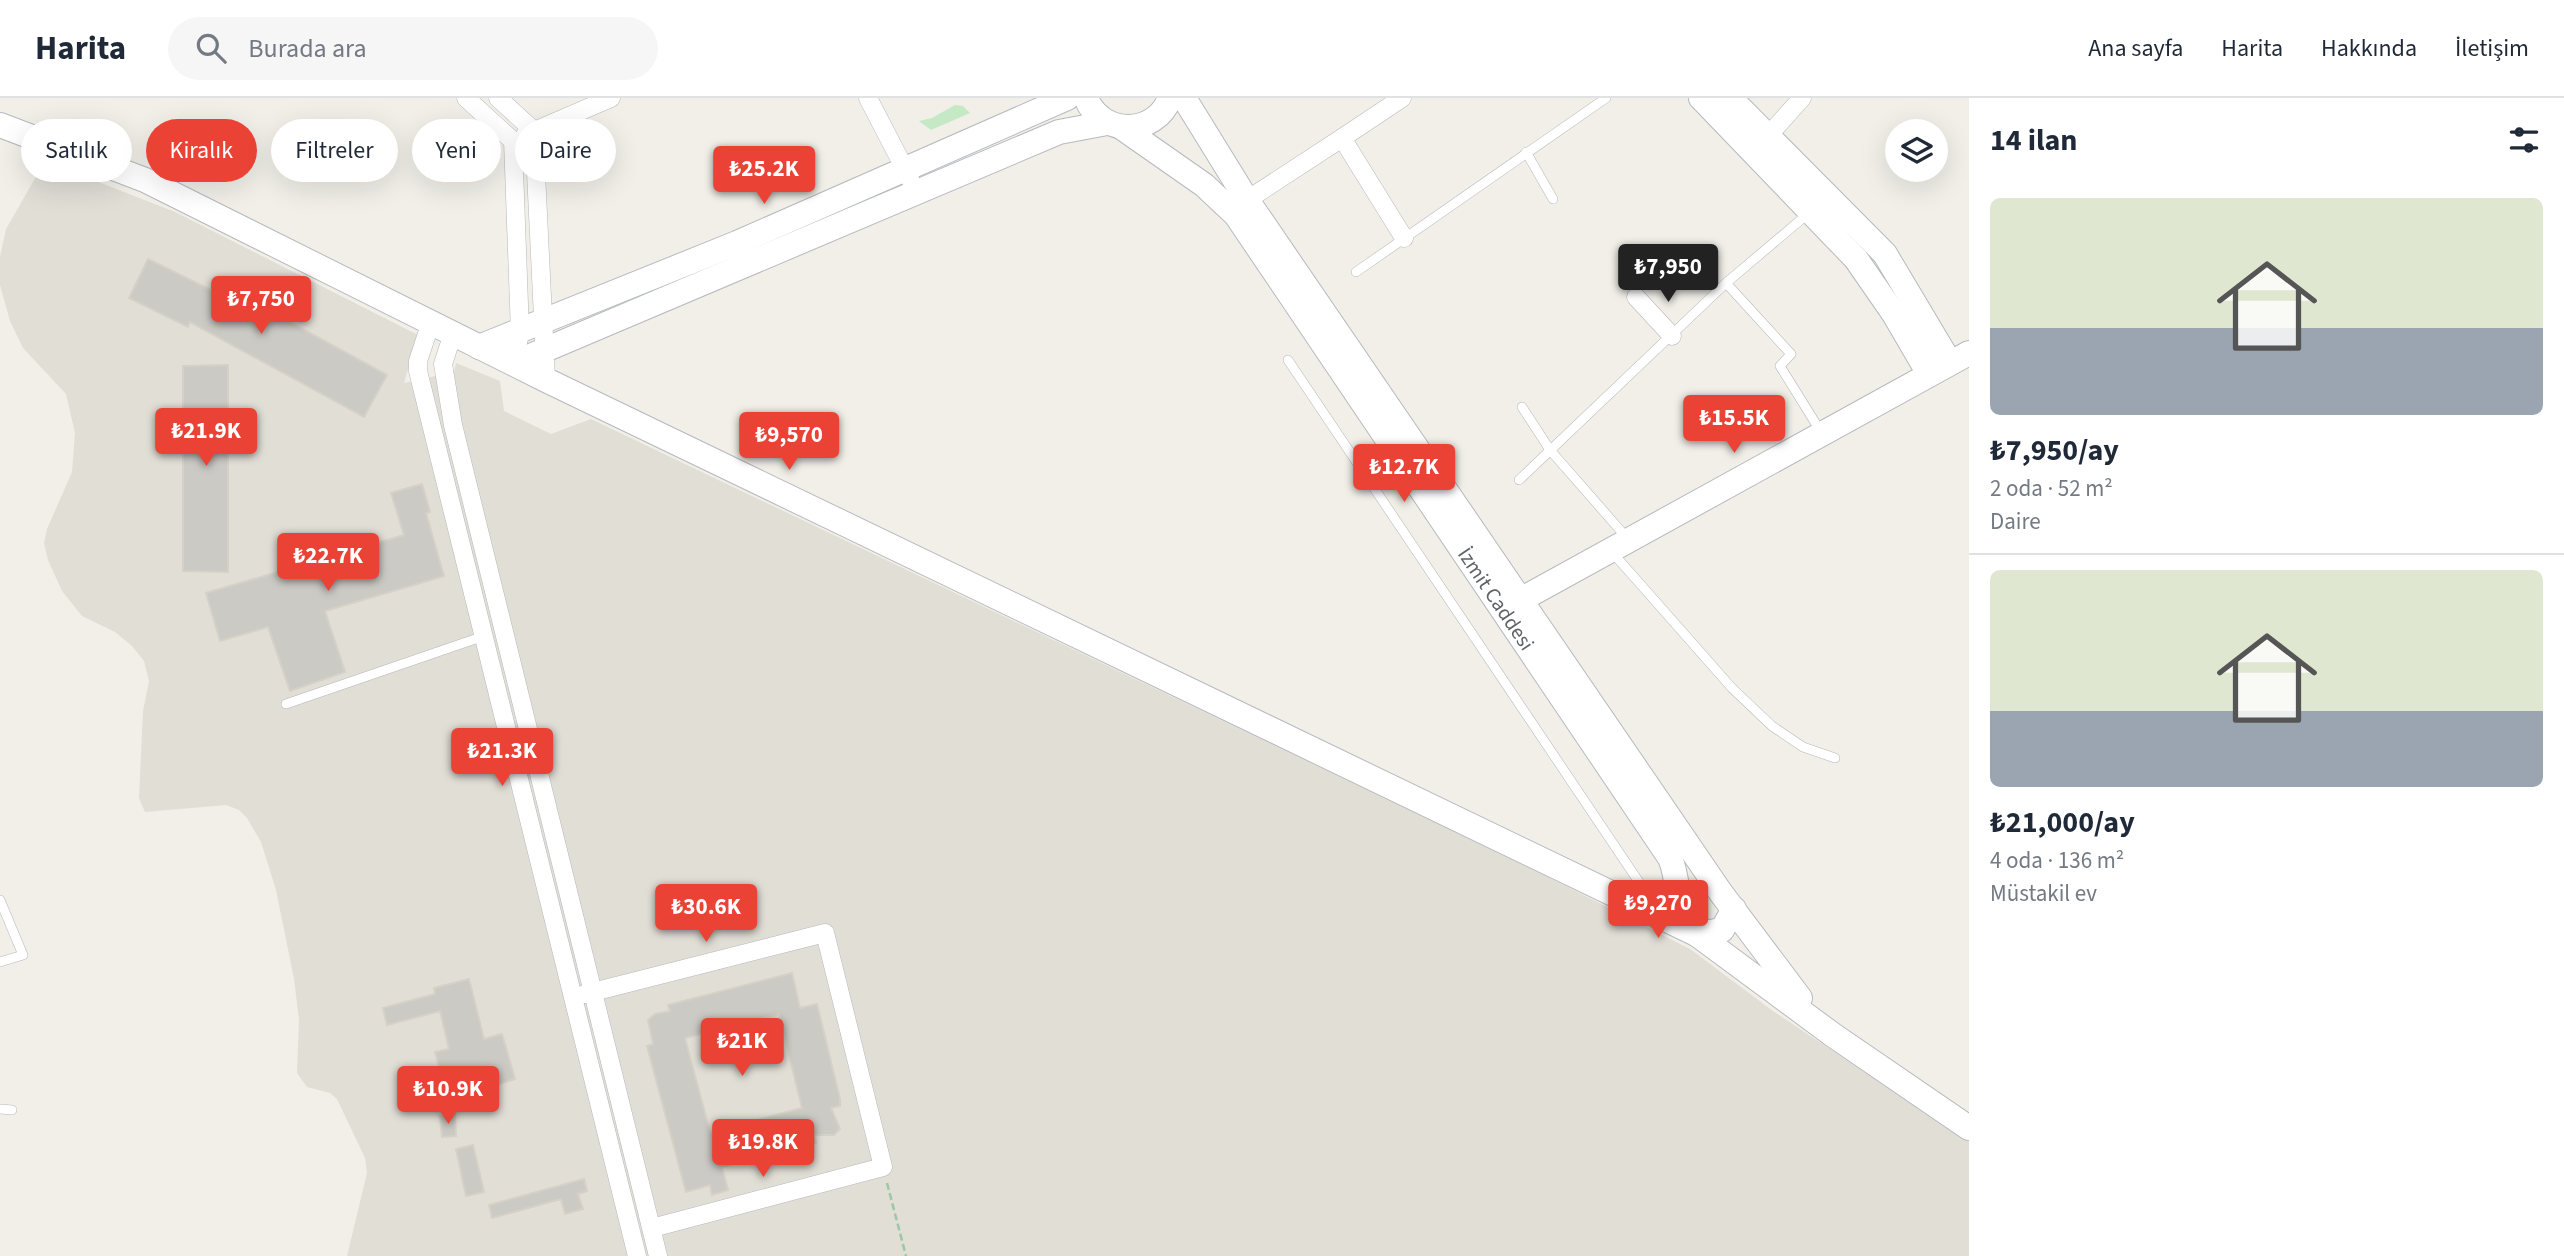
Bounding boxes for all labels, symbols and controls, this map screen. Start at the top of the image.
search box [168,17,658,80]
text: Harita [35,25,126,72]
icon: search [192,29,230,67]
text: Burada ara [248,30,367,67]
text: Ana sayfa [2088,31,2183,66]
text: Harita [2221,31,2283,66]
text: Hakkında [2321,31,2417,66]
text: İletişim [2455,31,2529,66]
chip: Satılık [21,119,132,182]
chip: Kiralık [146,119,257,182]
chip: Filtreler [271,119,398,182]
chip: Yeni [412,119,501,182]
chip: Daire [515,119,616,182]
map controls [1885,119,1948,182]
button: layers [1885,119,1948,182]
text: 14 ilan [1990,119,2078,162]
icon: filters [2505,121,2543,159]
pin: ₺25.2K [707,146,821,206]
text: ₺25.2K [729,152,799,185]
icon: home [2204,243,2330,369]
pin: ₺7,950 [1611,244,1725,304]
text: ₺7,950 [1634,250,1702,283]
pin: ₺7,750 [204,276,318,336]
text: ₺7,750 [227,282,295,315]
pin: ₺15.5K [1677,396,1791,455]
text: ₺15.5K [1699,401,1769,434]
pin: ₺21.9K [149,408,263,468]
pin: ₺9,570 [732,412,846,472]
text: ₺21.9K [171,414,241,447]
text: ₺9,570 [755,418,823,451]
text: ₺7,950/ay [1990,429,2119,472]
pin: ₺12.7K [1347,444,1461,504]
text: ₺12.7K [1369,450,1439,483]
text: 2 oda · 52 m² [1990,472,2113,505]
text: Daire [1990,505,2041,538]
pin: ₺22.7K [271,533,385,593]
text: ₺22.7K [293,539,363,572]
street label: İzmit Caddesi [1450,541,1542,657]
icon: home [2204,615,2330,741]
pin: ₺21.3K [445,728,559,788]
text: ₺21.3K [467,734,537,767]
text: ₺21,000/ay [1990,801,2135,844]
text: 4 oda · 136 m² [1990,844,2124,877]
text: Müstakil ev [1990,877,2097,910]
pin: ₺9,270 [1601,880,1715,940]
pin: ₺30.6K [649,884,763,944]
text: ₺9,270 [1624,886,1692,919]
text: ₺30.6K [671,890,741,923]
pin: ₺21K [701,1018,783,1078]
text: ₺21K [717,1024,767,1057]
pin: ₺10.9K [391,1066,505,1126]
text: ₺10.9K [413,1072,483,1105]
pin: ₺19.8K [706,1119,820,1179]
text: ₺19.8K [728,1125,798,1158]

